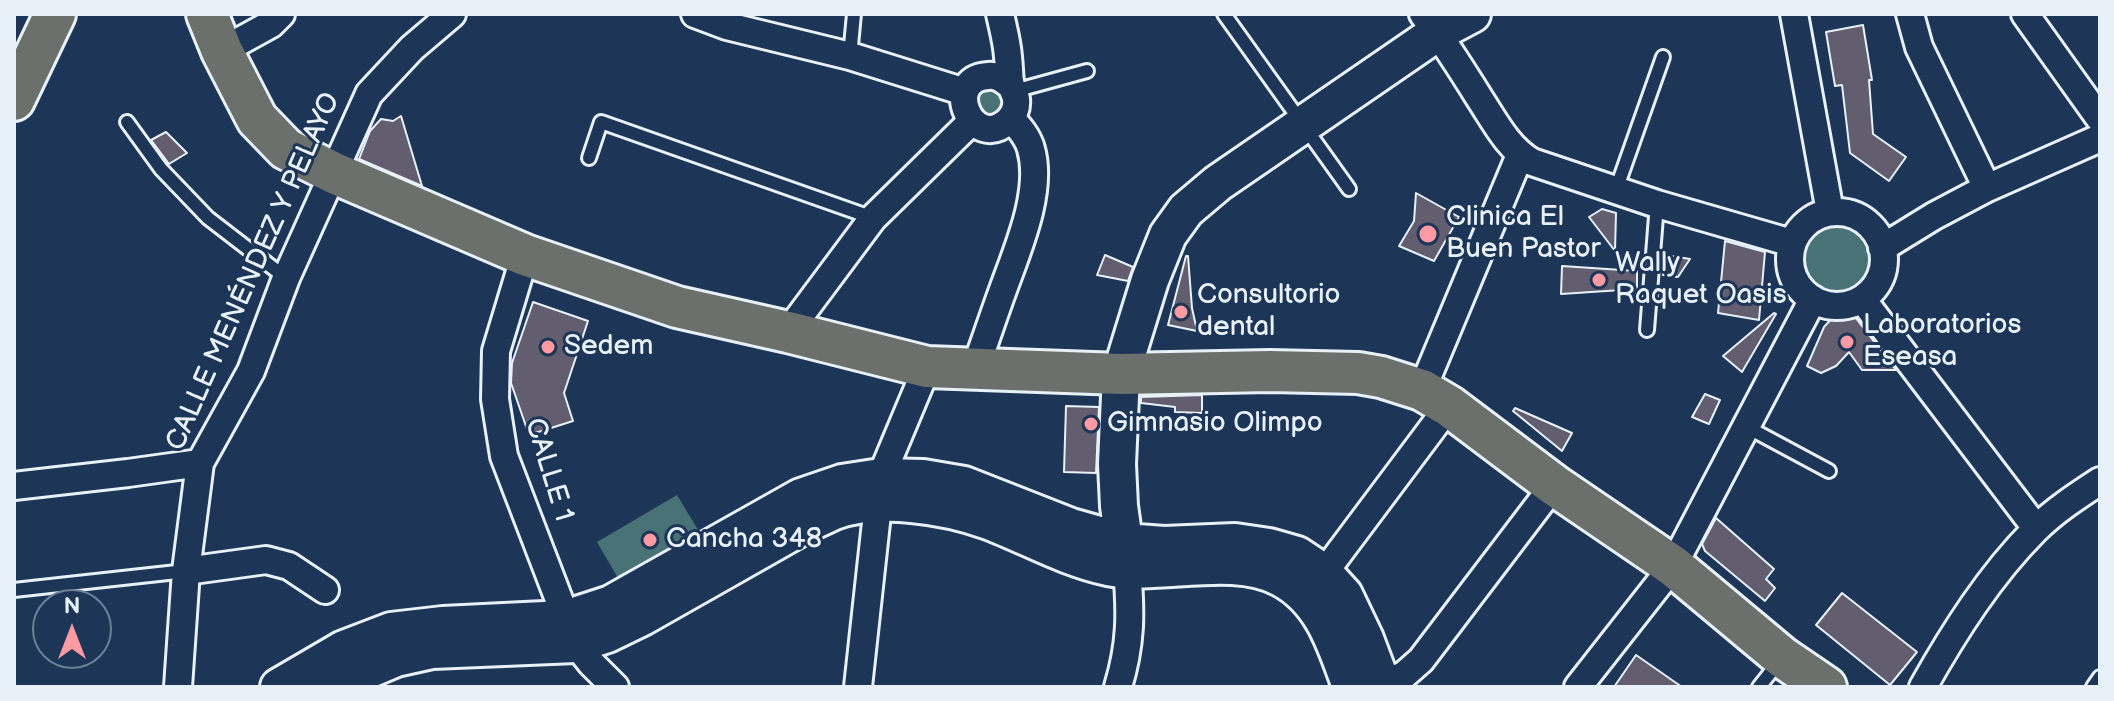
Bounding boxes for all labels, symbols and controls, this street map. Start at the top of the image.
street label: CALLE MENÉNDEZ Y PELAYO [160,88,348,456]
place label: Clinica El Buen Pastor [1446,201,1601,267]
marker: Clinica El Buen Pastor [1417,223,1439,245]
place label: Wally Raquet Oasis [1615,247,1787,313]
marker: Wally Raquet Oasis [1590,271,1608,289]
place label: Consultorio dental [1197,279,1341,345]
marker: Consultorio dental [1172,303,1190,321]
place label: Laboratorios Eseasa [1863,309,2021,375]
place label: Sedem [564,330,653,364]
marker: Laboratorios Eseasa [1838,333,1856,351]
marker: Sedem [539,338,557,356]
place label: Gimnasio Olimpo [1107,407,1323,441]
street label: CALLE 1 [516,414,580,526]
marker: Gimnasio Olimpo [1082,415,1100,433]
place label: Cancha 348 [666,523,822,557]
marker: Cancha 348 [641,531,659,549]
north arrow [32,589,112,669]
text: N [64,593,80,620]

